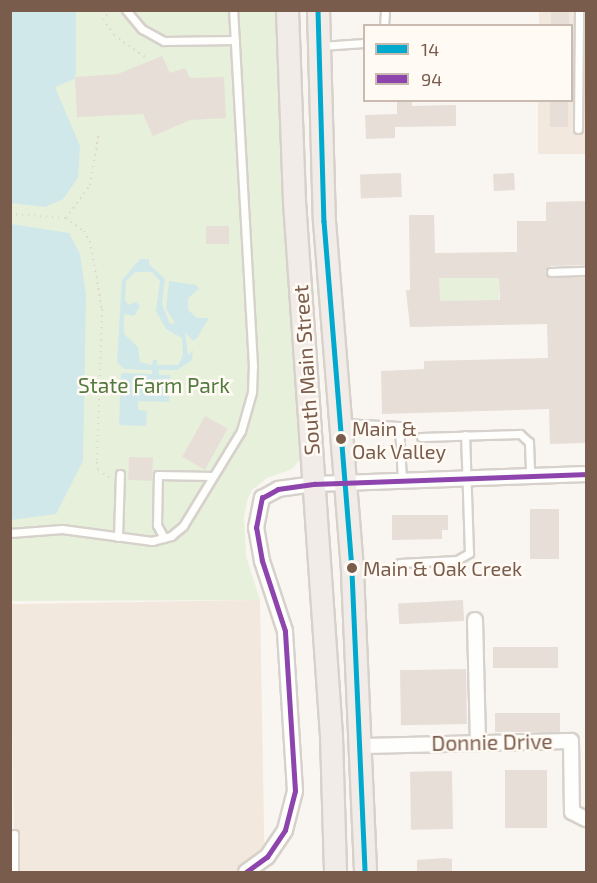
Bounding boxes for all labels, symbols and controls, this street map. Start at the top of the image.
legend [363,24,573,102]
text: 14 [421,38,439,60]
text: 94 [421,68,442,90]
street label: South Main Street [287,284,325,456]
park label: State Farm Park [78,372,230,398]
place label: Main & Oak Valley [352,416,447,463]
marker: Main & Oak Valley [335,433,347,445]
place label: Main & Oak Creek [363,556,522,580]
marker: Main & Oak Creek [346,562,358,574]
street label: Donnie Drive [431,728,553,756]

